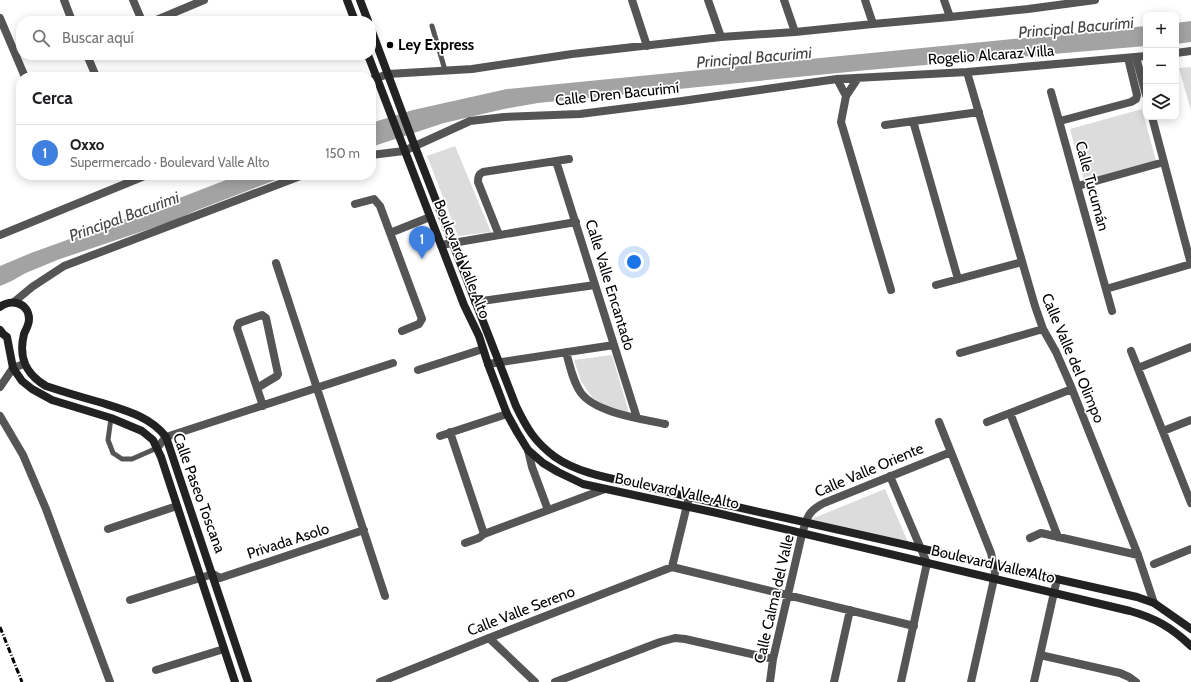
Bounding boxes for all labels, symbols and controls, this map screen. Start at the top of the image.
map controls [1143,12,1179,120]
button: + [1143,12,1179,48]
water label: Principal Bacurimi [1017,13,1135,42]
search box [16,16,376,60]
icon: search [30,27,52,49]
text: Buscar aquí [62,29,134,47]
place label: Ley Express [398,36,474,54]
marker: Ley Express [385,40,395,50]
street label: Rogelio Alcaraz Villa [927,42,1056,68]
water label: Principal Bacurimi [695,43,813,72]
button: − [1143,48,1179,84]
street label: Calle Dren Bacurimí [554,79,680,109]
button: layers [1143,84,1179,120]
text: Cerca [32,88,73,108]
text: Oxxo [70,136,104,154]
street label: Calle Tucumán [1071,139,1113,233]
text: 1 [43,145,47,161]
text: 150 m [325,145,360,161]
text: Supermercado · Boulevard Valle Alto [70,154,269,170]
water label: Principal Bacurimi [66,188,182,245]
street label: Boulevard Valle Alto [430,197,494,321]
street label: Calle Valle Encantado [582,217,638,353]
pin: 1 [409,226,435,259]
your location [624,252,644,272]
street label: Calle Valle del Olimpo [1038,290,1108,426]
street label: Calle Paseo Toscana [169,431,229,556]
street label: Calle Valle Oriente [812,439,926,501]
street label: Boulevard Valle Alto [613,469,741,513]
street label: Privada Asolo [245,519,331,563]
street label: Calle Calma del Valle [750,533,798,665]
street label: Boulevard Valle Alto [929,541,1057,587]
street label: Calle Valle Sereno [465,582,577,640]

